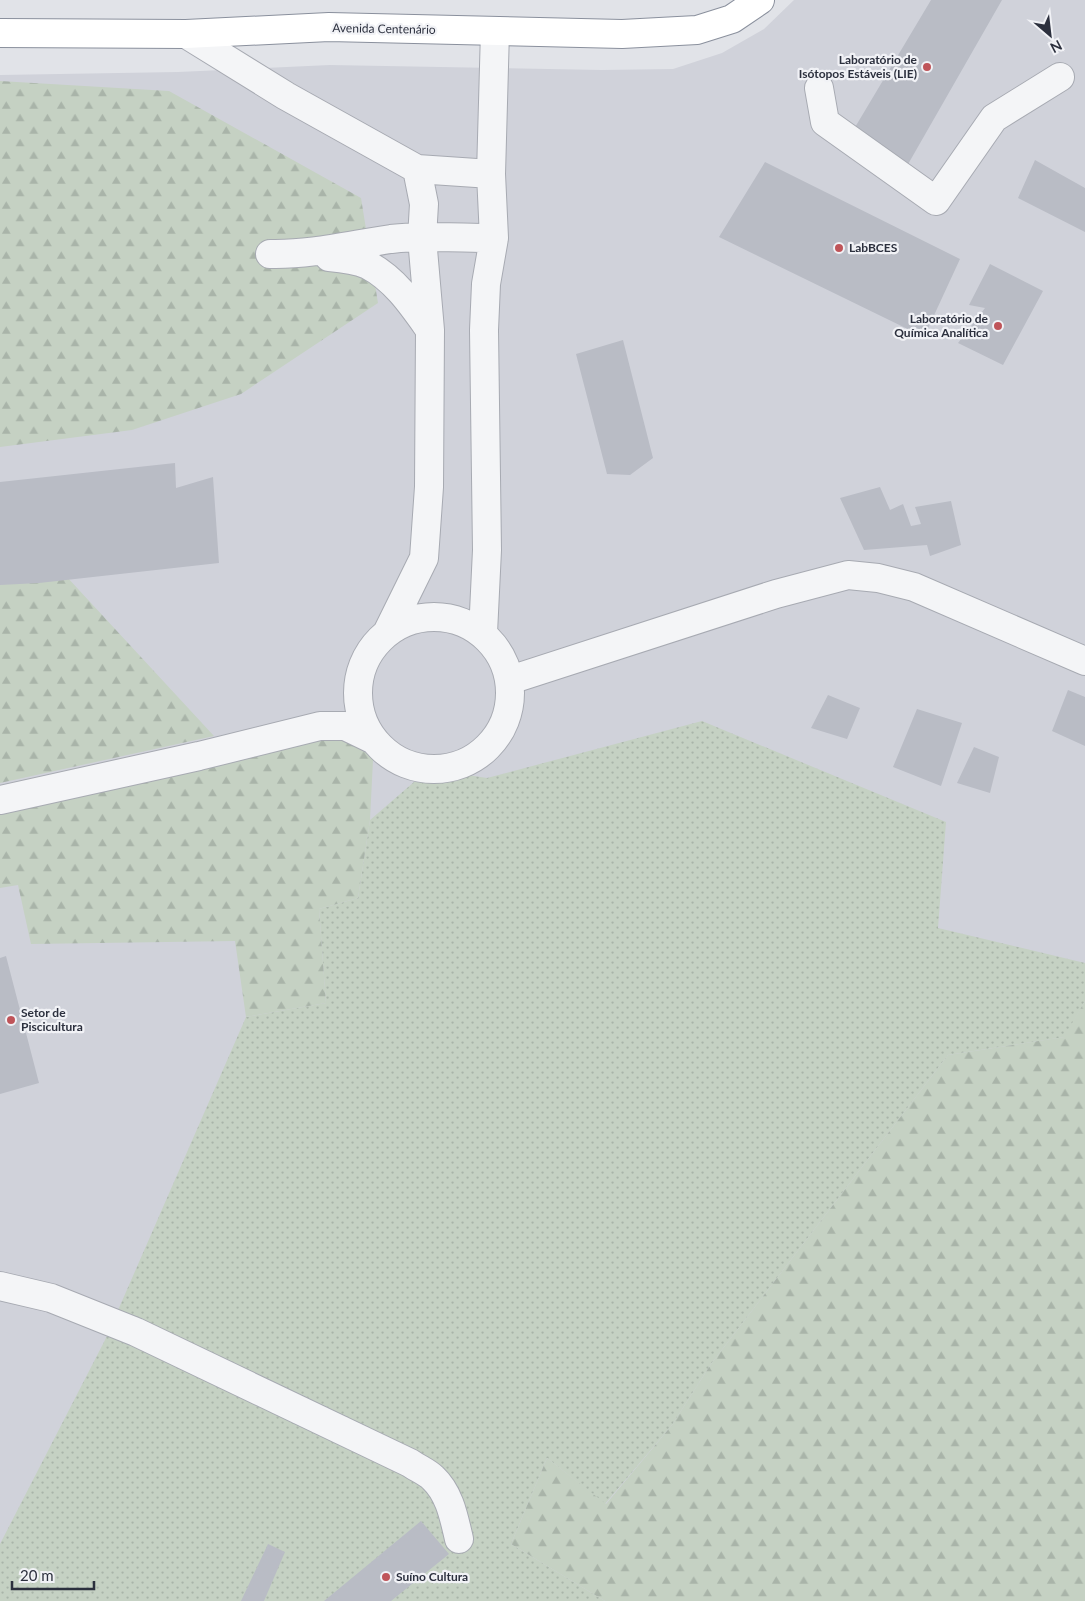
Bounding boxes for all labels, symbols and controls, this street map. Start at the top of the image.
north arrow [1025,10,1075,60]
street label: Avenida Centenário [332,20,436,37]
text: N [1048,37,1065,57]
place label: Laboratório de Isótopos Estáveis (LIE) [799,52,918,81]
marker: Laboratório de Isótopos Estáveis (LIE) [921,61,933,73]
place label: LabBCES [849,240,898,255]
marker: LabBCES [833,242,845,254]
place label: Laboratório de Química Analítica [894,311,989,340]
marker: Laboratório de Química Analítica [992,320,1004,332]
place label: Setor de Piscicultura [21,1005,83,1034]
marker: Setor de Piscicultura [5,1014,17,1026]
scale bar [12,1558,95,1590]
text: 20 m [20,1566,54,1584]
place label: Suíno Cultura [396,1569,468,1584]
marker: Suíno Cultura [380,1571,392,1583]

